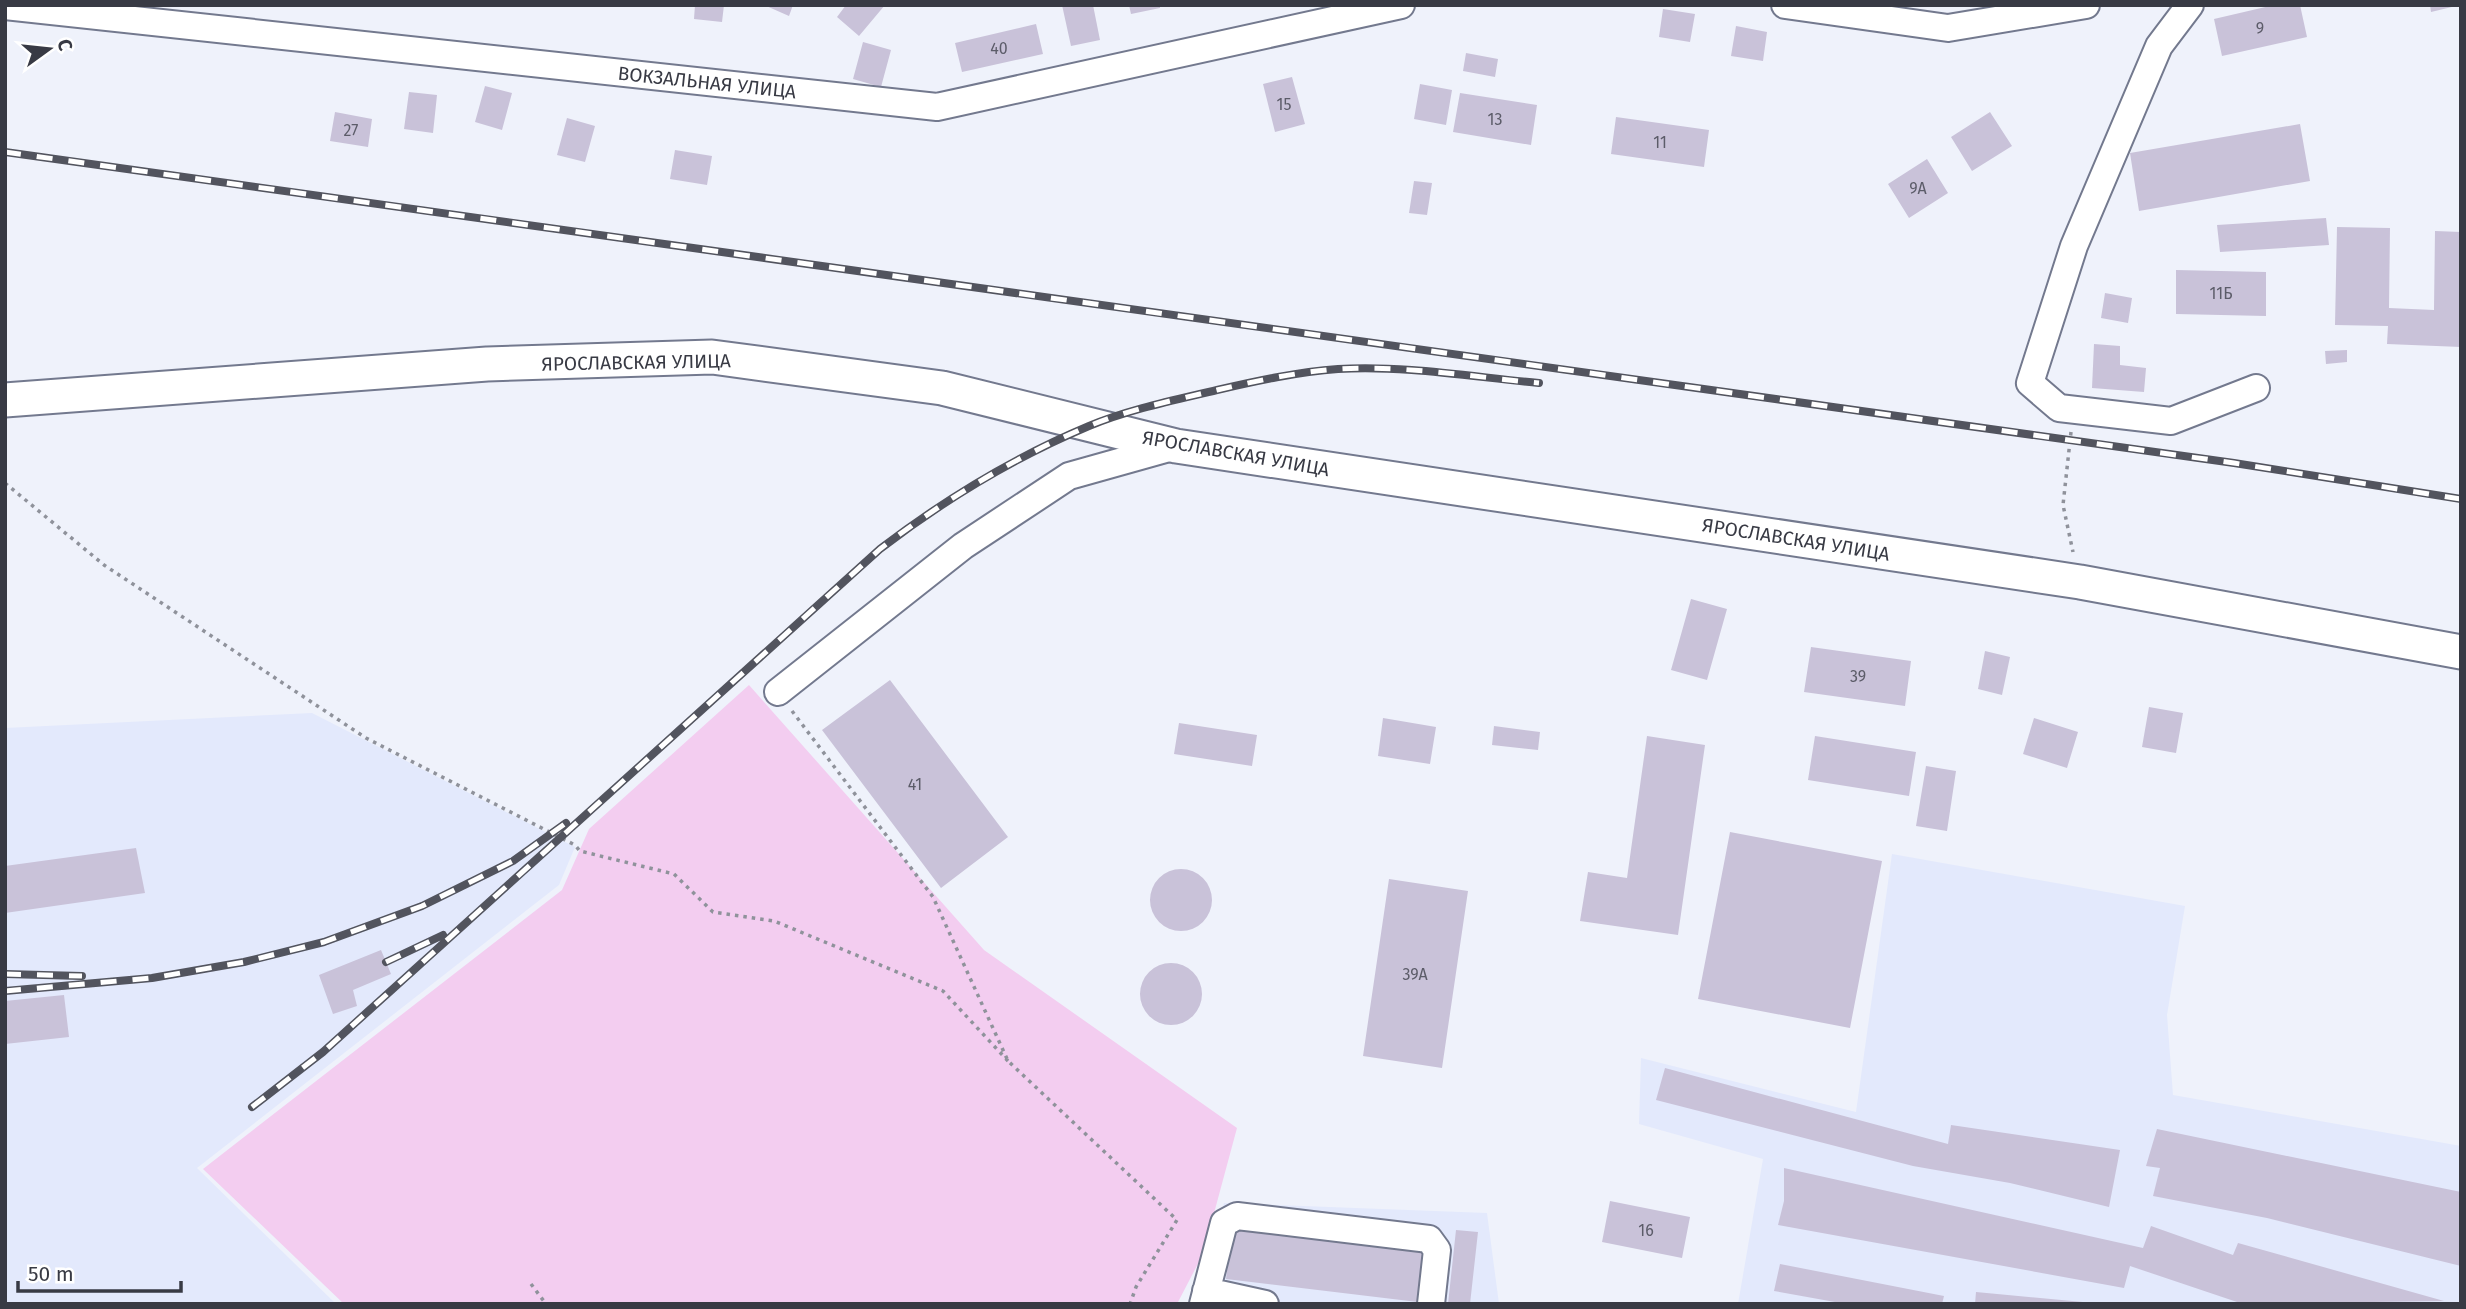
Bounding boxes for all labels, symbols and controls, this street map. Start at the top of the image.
north arrow [14,14,84,84]
house number: 9 [2256,19,2264,38]
text: С [52,36,77,53]
house number: 40 [990,39,1008,58]
street label: ВОКЗАЛЬНАЯ УЛИЦА [617,62,797,103]
house number: 15 [1277,95,1291,114]
house number: 13 [1488,110,1502,129]
house number: 27 [344,121,358,140]
house number: 11 [1653,133,1667,152]
house number: 9А [1909,179,1928,198]
house number: 11Б [2210,284,2232,303]
street label: ЯРОСЛАВСКАЯ УЛИЦА [541,349,731,376]
street label: ЯРОСЛАВСКАЯ УЛИЦА [1141,426,1331,481]
street label: ЯРОСЛАВСКАЯ УЛИЦА [1701,513,1891,566]
house number: 39 [1850,667,1866,686]
house number: 41 [908,775,922,794]
house number: 39А [1402,965,1428,984]
house number: 16 [1638,1221,1654,1240]
scale bar [18,1250,180,1294]
text: 50 m [28,1261,74,1287]

